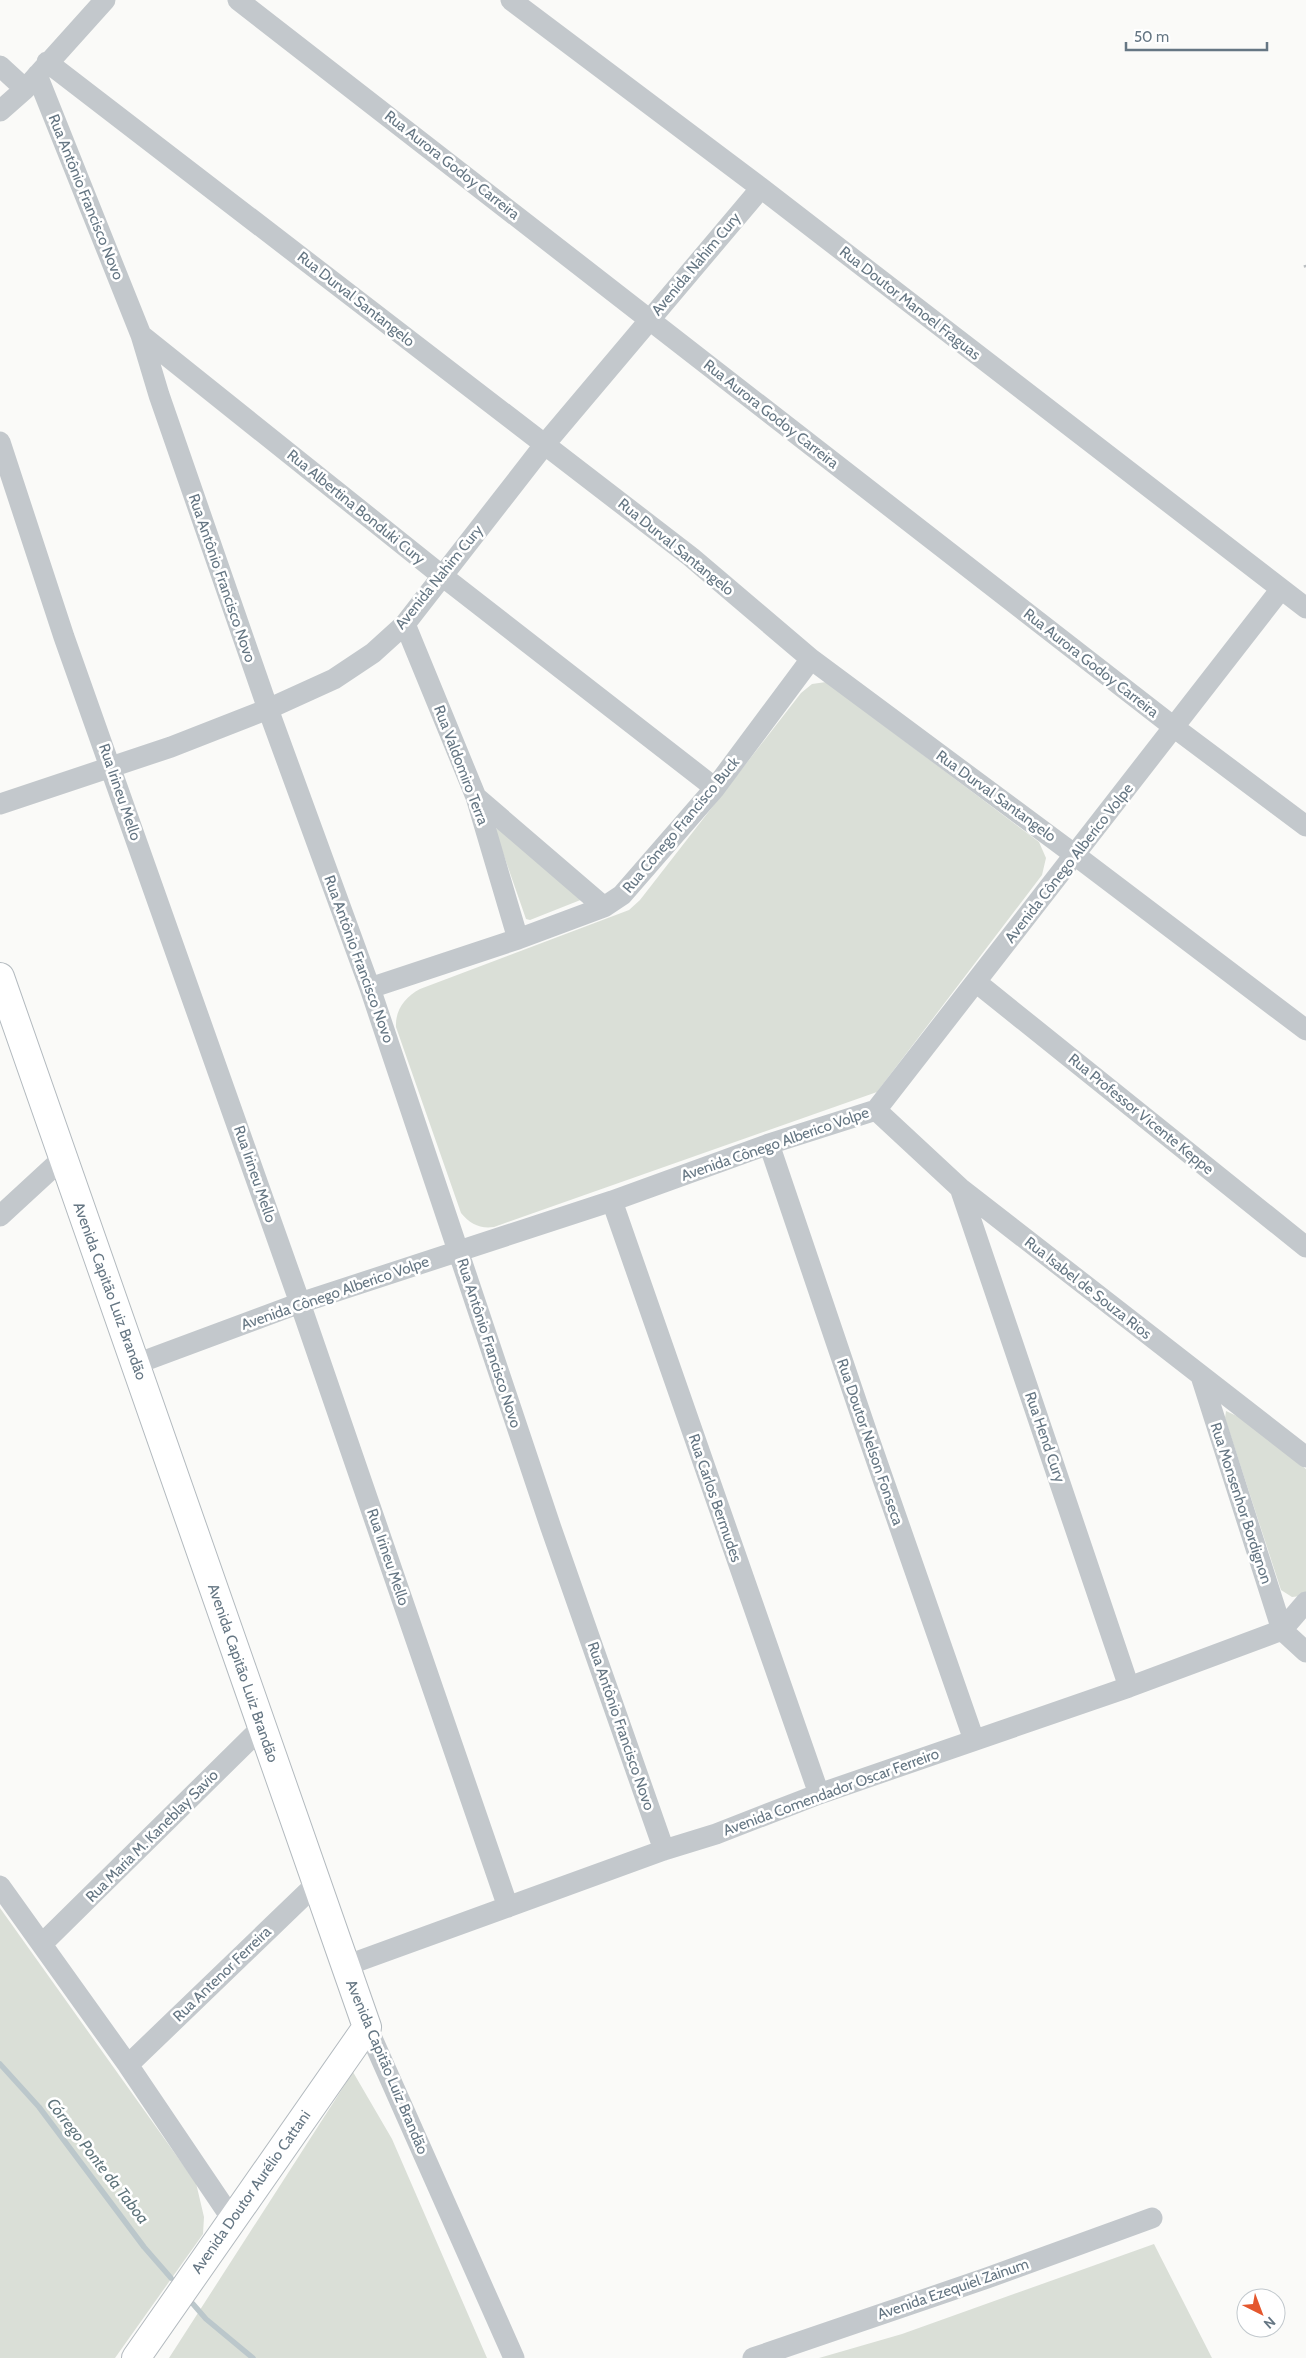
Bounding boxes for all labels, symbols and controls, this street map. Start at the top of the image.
scale bar [1126,20,1267,52]
text: 50 m [1134,28,1169,46]
street label: Rua Aurora Godoy Carreira [381,107,524,224]
street label: Rua Antônio Francisco Novo [44,112,128,282]
street label: Avenida Nahim Cury [648,209,745,319]
street label: Rua Doutor Manoel Fraguas [836,242,984,364]
street label: Rua Durval Santangelo [294,248,418,350]
street label: Rua Aurora Godoy Carreira [700,356,843,473]
street label: Rua Albertina Bonduki Cury [283,446,429,568]
street label: Rua Antônio Francisco Novo [185,491,259,665]
street label: Rua Durval Santangelo [614,495,738,599]
street label: Avenida Nahim Cury [391,521,487,633]
street label: Rua Aurora Godoy Carreira [1020,605,1163,722]
street label: Rua Valdomiro Terra [430,703,492,828]
street label: Rua Irineu Mello [95,741,145,843]
street label: Rua Durval Santangelo [933,746,1059,846]
street label: Rua Cônego Francisco Buck [619,753,743,897]
street label: Avenida Cônego Alberico Volpe [1001,779,1137,946]
street label: Rua Antônio Francisco Novo [320,873,398,1045]
street label: Rua Professor Vicente Keppe [1065,1050,1217,1178]
street label: Avenida Cônego Alberico Volpe [679,1103,872,1185]
street label: Rua Irineu Mello [230,1123,280,1225]
street label: Avenida Capitão Luiz Brandão [69,1200,151,1382]
street label: Rua Isabel de Souza Rios [1021,1233,1155,1343]
street label: Avenida Cônego Alberico Volpe [239,1252,432,1334]
street label: Rua Antônio Francisco Novo [453,1256,525,1430]
street label: Rua Doutor Nelson Fonseca [833,1356,907,1528]
street label: Rua Hend Cury [1021,1389,1069,1485]
street label: Rua Monsenhor Bordignon [1206,1420,1276,1586]
street label: Rua Carlos Bermudes [685,1432,745,1564]
street label: Rua Irineu Mello [363,1506,413,1608]
street label: Avenida Capitão Luiz Brandão [204,1581,282,1765]
street label: Rua Antônio Francisco Novo [584,1639,658,1813]
street label: Avenida Comendador Oscar Ferreiro [721,1744,941,1840]
street label: Rua Maria M. Kaneblay Savio [82,1766,222,1906]
street label: Rua Antenor Ferreira [169,1922,275,2025]
street label: Avenida Capitão Luiz Brandão [342,1977,432,2157]
water label: Córrego Ponte da Taboa [43,2094,153,2228]
street label: Avenida Doutor Aurélio Cattani [188,2107,314,2277]
street label: Avenida Ezequiel Zainum [875,2255,1031,2323]
north arrow [1236,2288,1286,2338]
text: N [1260,2313,1279,2333]

